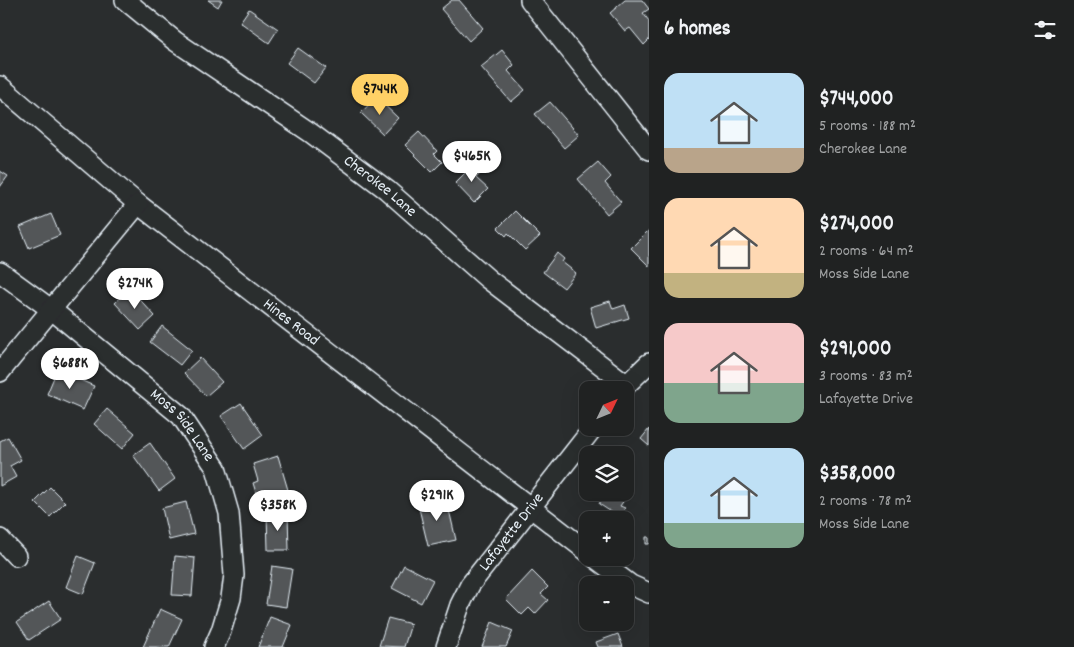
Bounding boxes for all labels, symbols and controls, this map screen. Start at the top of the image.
text: 6 homes [664,15,731,45]
icon: filters [1031,16,1059,44]
pin: $744K [345,74,415,116]
text: $744K [363,78,397,101]
text: $744,000 [819,85,893,115]
icon: home [704,93,764,153]
text: 5 rooms · 188 m² [819,115,916,138]
text: Cherokee Lane [819,138,907,161]
pin: $465K [437,140,507,183]
text: $465K [453,145,491,168]
street label: Cherokee Lane [339,150,422,223]
text: $274,000 [819,210,894,240]
icon: home [704,218,764,278]
text: 2 rooms · 64 m² [819,240,914,263]
text: Moss Side Lane [819,263,909,286]
pin: $274K [100,268,170,310]
text: $274K [117,272,153,295]
street label: Hines Road [258,293,324,352]
text: $291,000 [819,335,891,365]
icon: home [704,343,764,403]
pin: $688K [35,348,105,390]
text: $688K [52,352,88,375]
text: 3 rooms · 83 m² [819,365,913,388]
north arrow [579,381,634,436]
map controls [579,381,634,631]
street label: Moss Side Lane [145,383,220,466]
text: Lafayette Drive [819,388,913,411]
button: layers [579,446,634,501]
text: $358,000 [819,460,895,490]
icon: home [704,468,764,528]
pin: $291K [402,480,472,522]
text: $291K [420,484,454,507]
street label: Lafayette Drive [473,488,550,576]
pin: $358K [243,490,313,532]
text: 2 rooms · 78 m² [819,490,912,513]
text: $358K [260,494,296,517]
button: + [579,511,634,566]
text: Moss Side Lane [819,513,909,536]
button: − [579,576,634,631]

